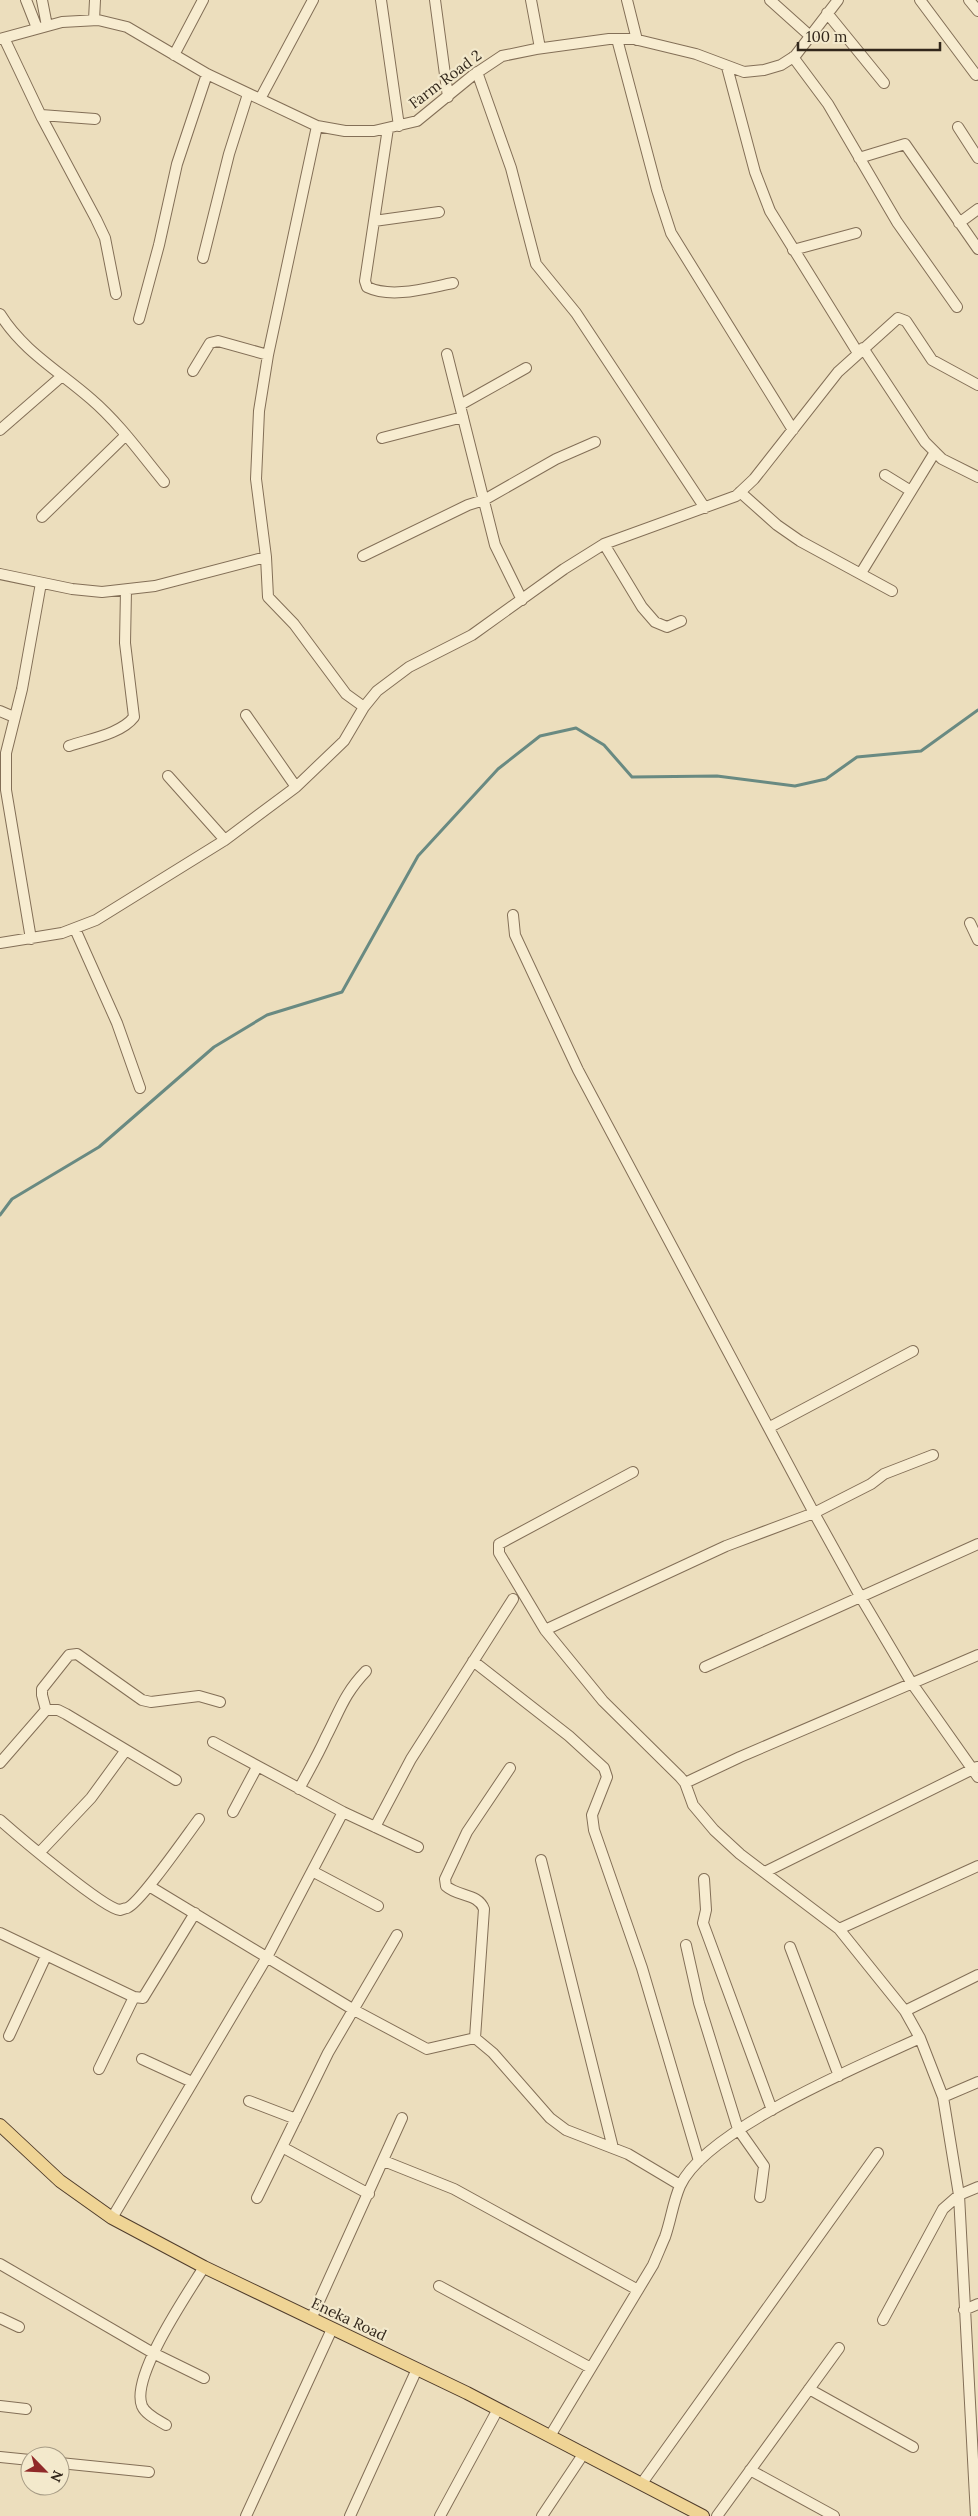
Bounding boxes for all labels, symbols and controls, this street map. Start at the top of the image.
scale bar [798,20,940,52]
text: 100 m [806,27,847,46]
street label: Farm Road 2 [405,46,485,112]
street label: Eneka Road [308,2293,390,2345]
north arrow [20,2446,70,2496]
text: N [46,2468,67,2485]

